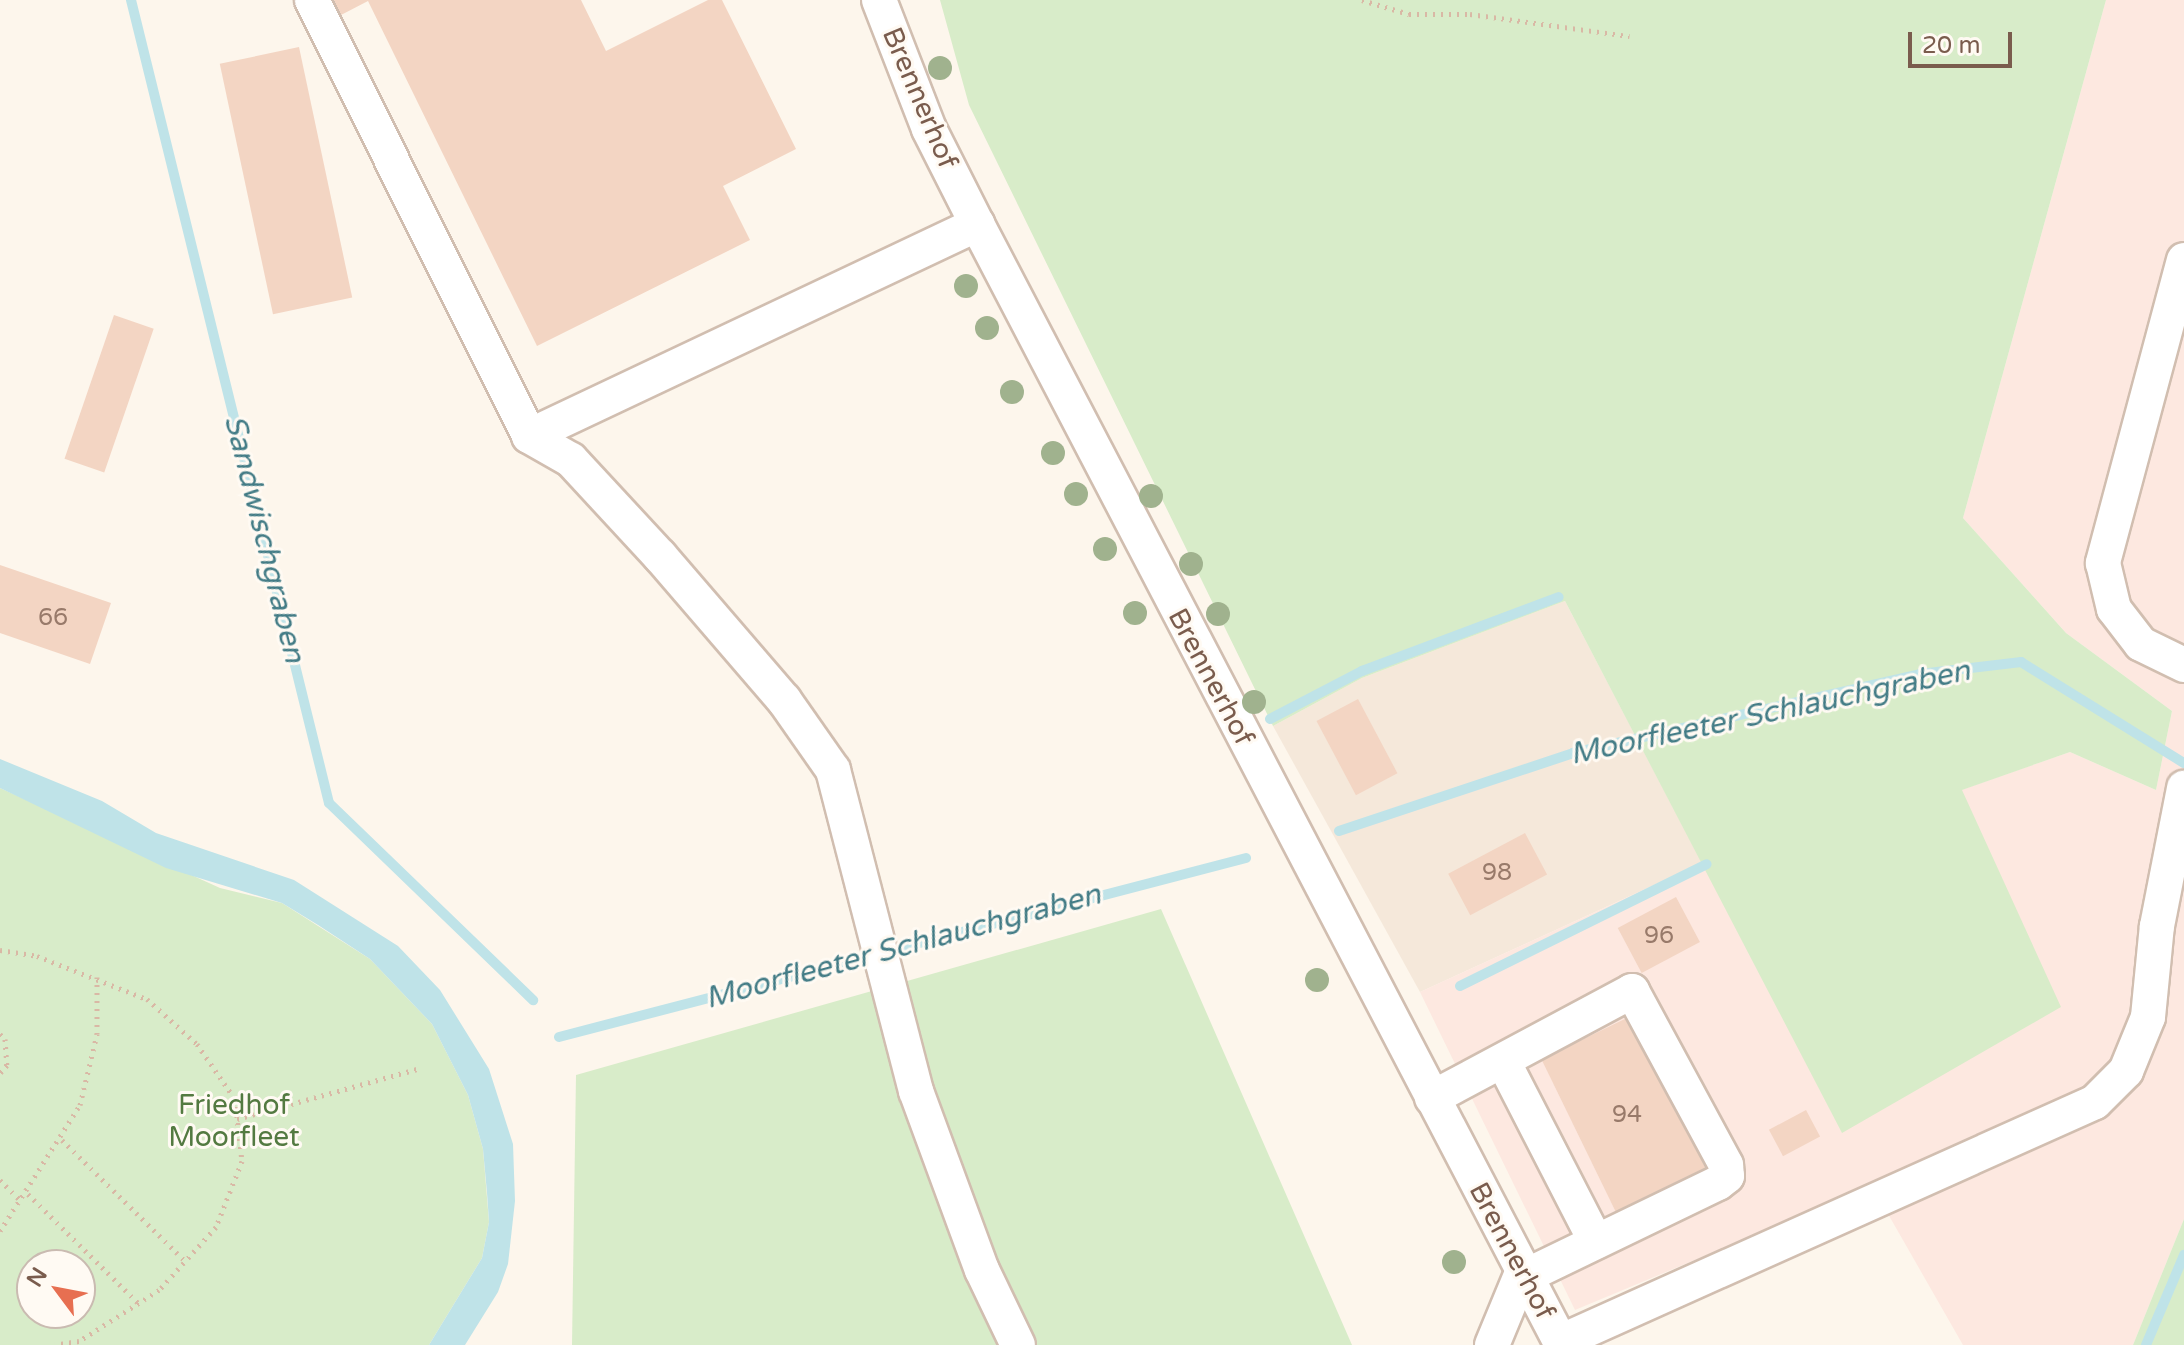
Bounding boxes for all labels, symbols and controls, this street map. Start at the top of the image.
scale bar [1912,16,2016,66]
street label: Brennerhof [875,22,965,174]
text: 20 m [1922,31,1980,60]
water label: Sandwischgraben [216,411,312,667]
street label: Brennerhof [1161,603,1261,751]
house number: 66 [38,604,68,632]
water label: Moorfleeter Schlauchgraben [1567,653,1973,773]
house number: 98 [1482,859,1512,887]
water label: Moorfleeter Schlauchgraben [701,877,1105,1017]
house number: 96 [1644,922,1674,950]
park label: Friedhof Moorfleet [168,1088,300,1154]
house number: 94 [1612,1101,1642,1129]
street label: Brennerhof [1462,1177,1562,1325]
north arrow [16,1249,96,1329]
text: N [22,1263,53,1292]

